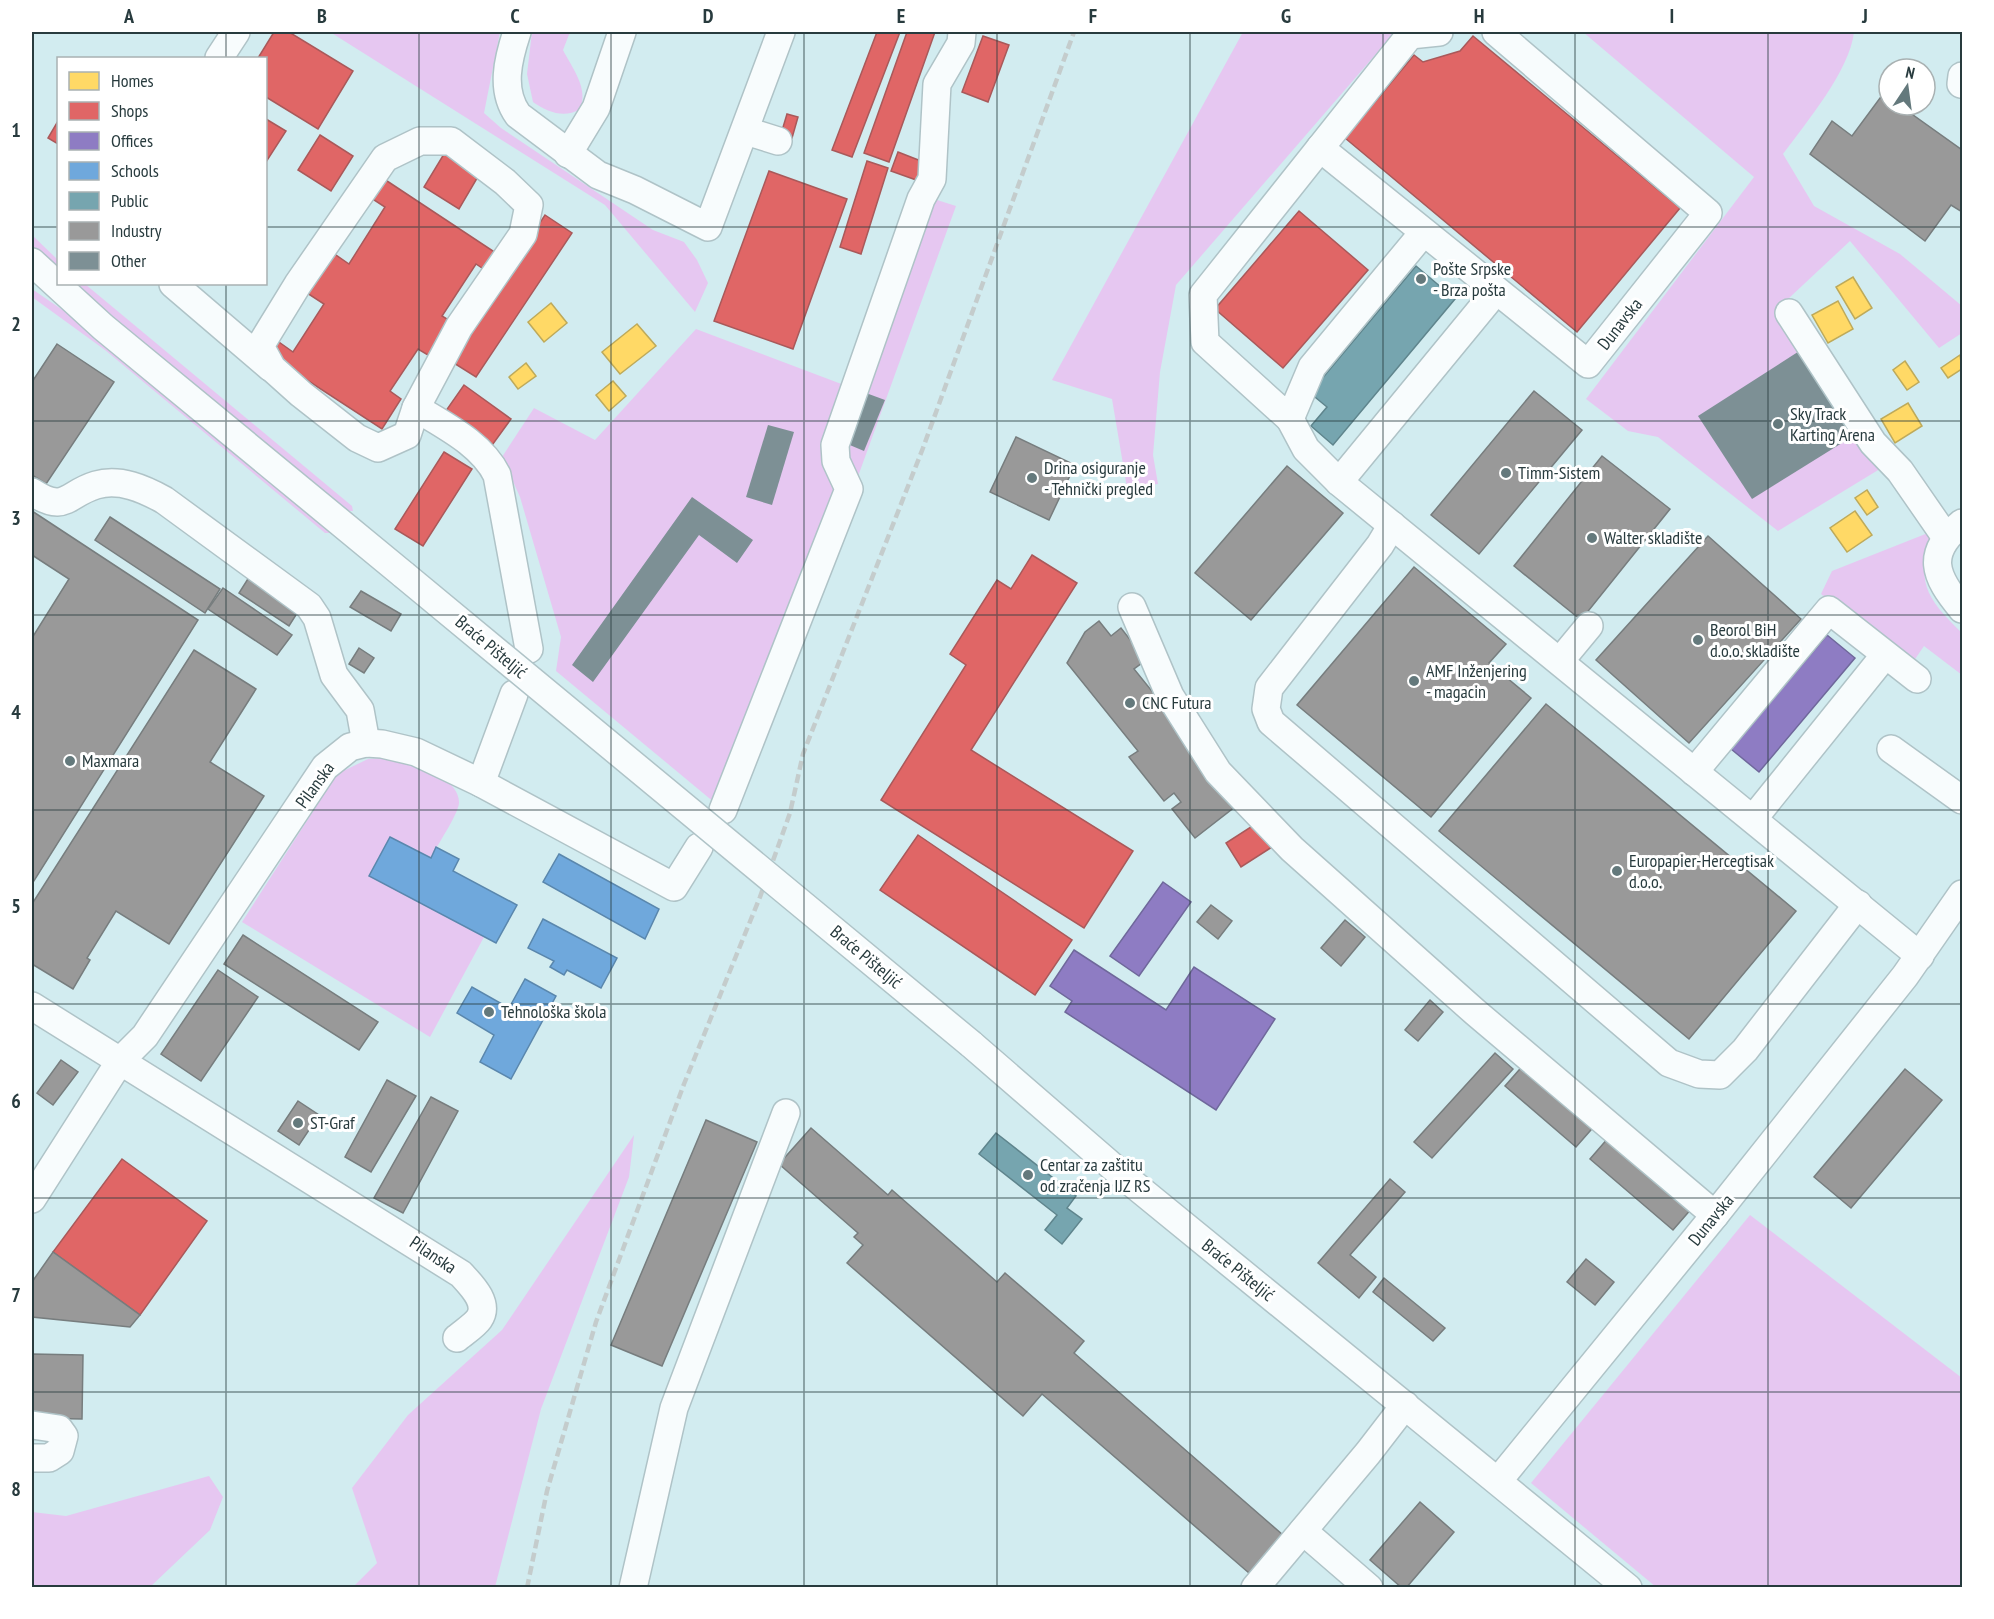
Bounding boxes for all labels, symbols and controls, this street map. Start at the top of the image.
text: A [123,3,135,29]
text: B [317,3,327,29]
text: C [510,3,520,29]
text: D [703,3,714,29]
text: E [897,3,905,29]
text: F [1089,3,1097,29]
text: G [1281,3,1291,29]
text: H [1474,3,1484,29]
text: I [1670,3,1674,29]
text: J [1861,3,1868,29]
legend [57,57,267,285]
north arrow [1877,57,1937,117]
text: N [1904,62,1917,83]
text: Homes [111,69,154,92]
text: Shops [111,99,148,122]
text: 1 [11,117,21,143]
text: Offices [111,129,153,152]
text: Schools [111,159,159,182]
text: Public [111,189,149,212]
text: Industry [111,219,162,242]
text: Other [111,249,146,272]
place label: Pošte Srpske - Brza pošta [1433,257,1511,301]
marker: Pošte Srpske - Brza pošta [1414,272,1428,286]
street label: Dunavska [1592,293,1647,354]
text: 2 [11,311,21,337]
place label: Sky Track Karting Arena [1790,402,1875,446]
marker: Sky Track Karting Arena [1771,417,1785,431]
place label: Drina osiguranje - Tehnički pregled [1044,456,1153,500]
place label: Timm-Sistem [1518,461,1600,484]
marker: Timm-Sistem [1499,466,1513,480]
marker: Drina osiguranje - Tehnički pregled [1025,471,1039,485]
text: 3 [11,505,21,531]
place label: Walter skladište [1604,526,1702,549]
marker: Walter skladište [1585,531,1599,545]
street label: Braće Pišteljić [451,610,532,684]
place label: Beorol BiH d.o.o. skladište [1710,618,1800,662]
marker: Beorol BiH d.o.o. skladište [1691,633,1705,647]
place label: AMF Inženjering - magacin [1426,659,1527,703]
marker: AMF Inženjering - magacin [1407,674,1421,688]
place label: CNC Futura [1142,691,1212,714]
marker: CNC Futura [1123,696,1137,710]
text: 4 [11,699,21,725]
place label: Maxmara [82,749,139,772]
marker: Maxmara [63,754,77,768]
street label: Pilanska [290,757,339,812]
place label: Europapier-Hercegtisak d.o.o. [1629,849,1774,893]
marker: Europapier-Hercegtisak d.o.o. [1610,864,1624,878]
text: 5 [11,893,21,919]
street label: Braće Pišteljić [826,920,907,994]
place label: Tehnološka škola [501,1000,606,1023]
marker: Tehnološka škola [482,1005,496,1019]
text: 6 [11,1088,21,1114]
place label: ST-Graf [310,1111,356,1134]
marker: ST-Graf [291,1116,305,1130]
place label: Centar za zaštitu od zračenja IJZ RS [1040,1153,1151,1197]
marker: Centar za zaštitu od zračenja IJZ RS [1021,1168,1035,1182]
street label: Dunavska [1683,1189,1738,1250]
street label: Pilanska [405,1231,461,1279]
street label: Braće Pišteljić [1197,1233,1280,1306]
text: 7 [11,1282,21,1308]
text: 8 [11,1476,21,1502]

